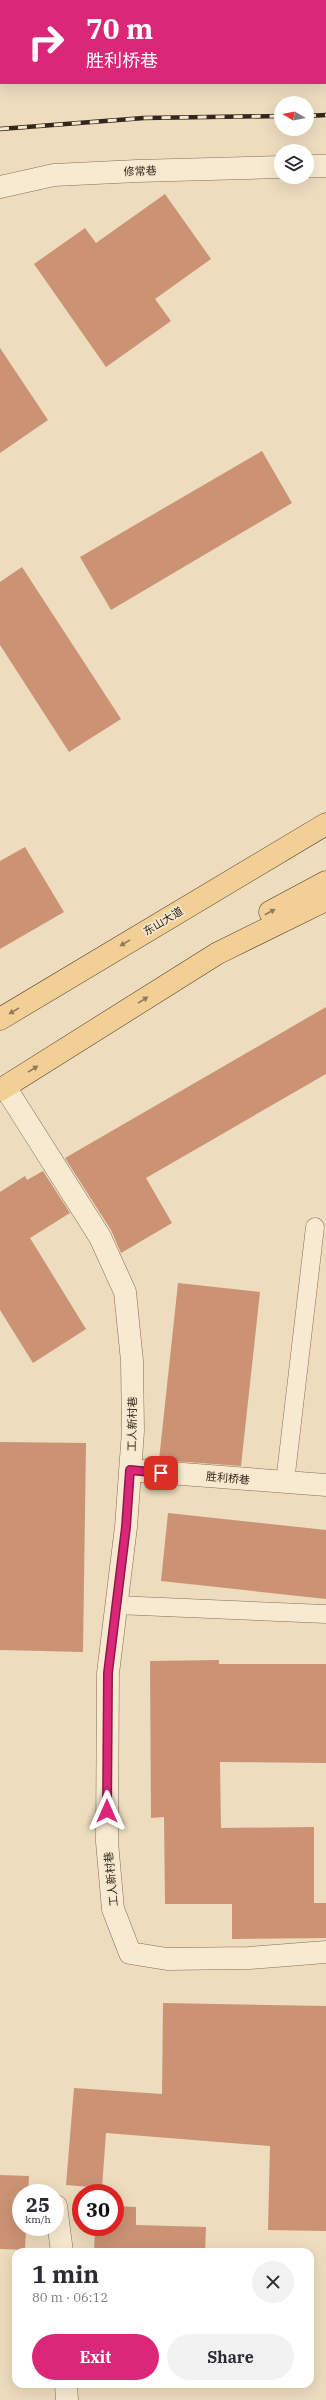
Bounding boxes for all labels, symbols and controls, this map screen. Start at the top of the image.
text: 70 m [86,10,153,47]
icon: right [20,16,72,68]
text: 胜利桥巷 [86,49,158,72]
north arrow [274,96,314,136]
map controls [274,96,314,184]
button: layers [274,144,314,184]
street label: 修常巷 [123,163,157,179]
street label: 东山大道 [141,904,185,938]
one-way arrow [264,908,276,915]
one-way arrow [119,940,131,947]
one-way arrow [138,996,148,1004]
one-way arrow [8,1007,20,1014]
one-way arrow [27,1066,39,1073]
street label: 工人新村巷 [125,1396,139,1452]
pin [144,1456,178,1490]
icon: arrive [150,1462,172,1484]
street label: 胜利桥巷 [205,1469,251,1487]
position arrow [86,1790,128,1832]
street label: 工人新村巷 [101,1851,121,1907]
speed limit sign: 30 [72,2184,124,2236]
text: 25 [26,2191,50,2218]
text: km/h [25,2213,51,2226]
text: 1 min [32,2258,99,2290]
button: close [252,2261,294,2303]
text: 80 m · 06:12 [32,2289,108,2306]
button: Exit [32,2334,159,2380]
button: Share [167,2334,294,2380]

